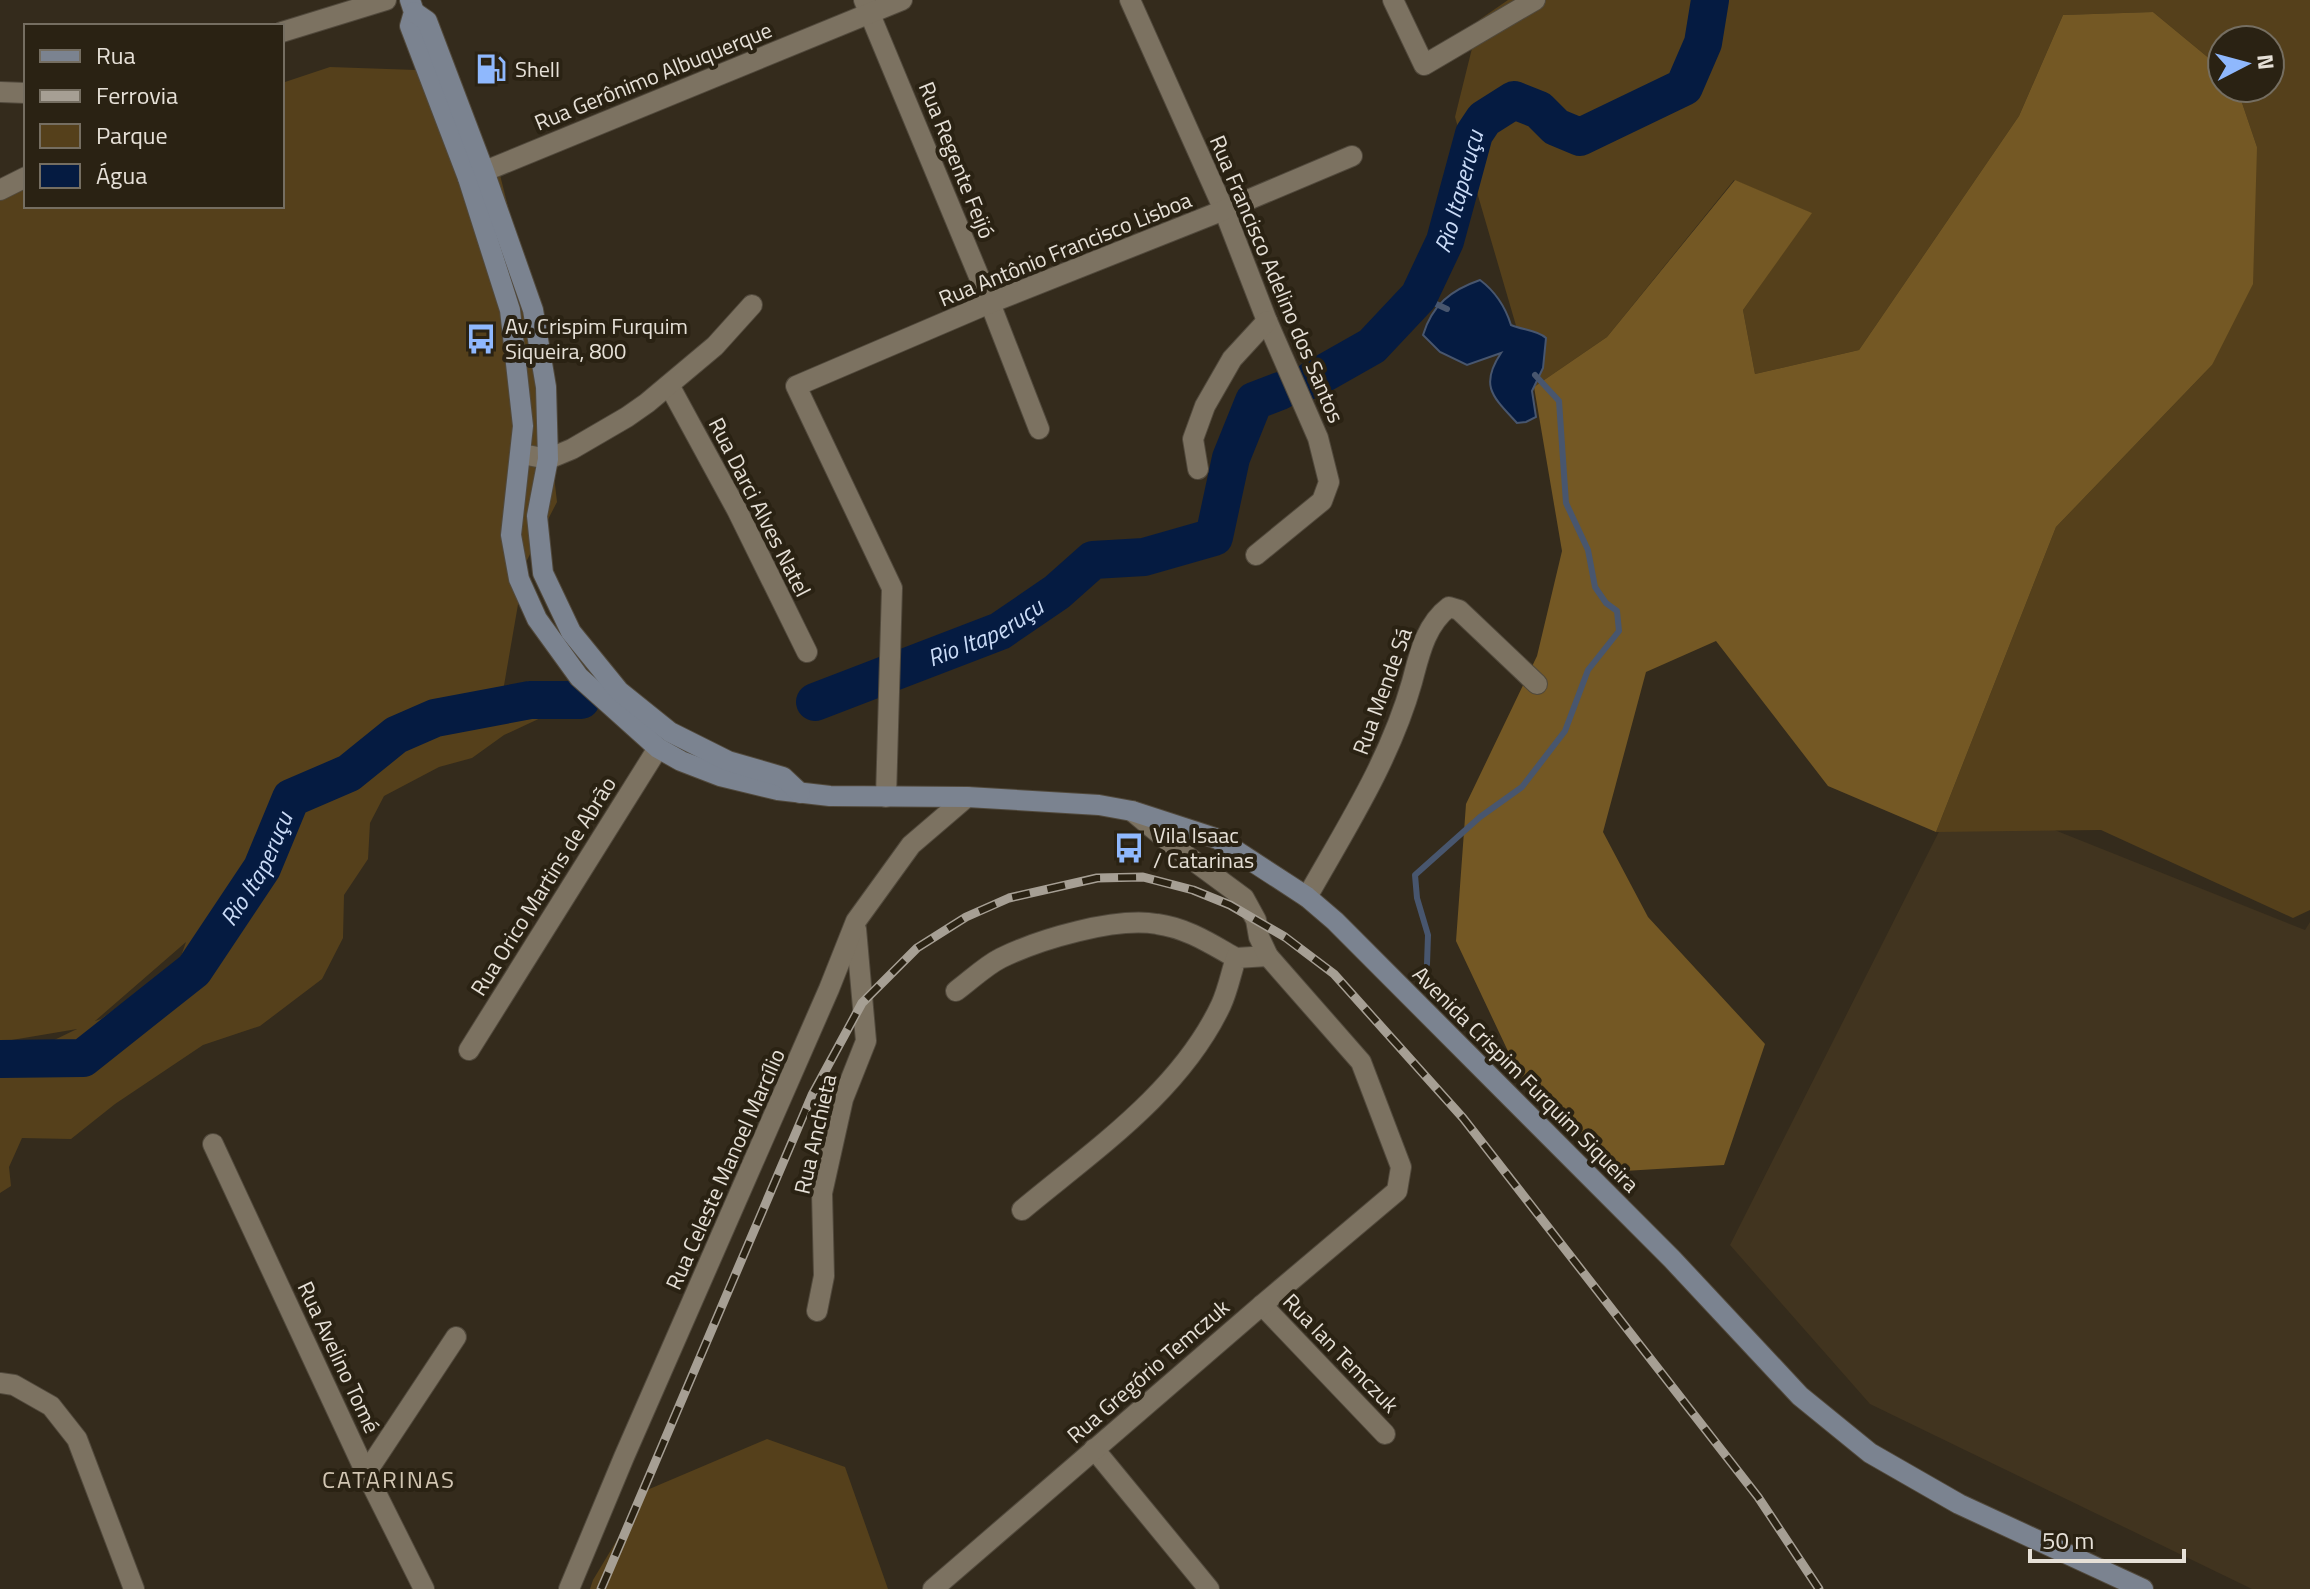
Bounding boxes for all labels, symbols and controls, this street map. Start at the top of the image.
street label: Rua Gerônimo Albuquerque [529,13,777,139]
legend [24,24,284,208]
north arrow [2206,24,2286,104]
text: Rua [96,37,135,73]
fuel station icon: Shell [474,52,508,86]
place label: Shell [515,52,560,86]
text: N [2248,53,2284,71]
street label: Rua Regente Feijó [910,76,1004,244]
text: Ferrovia [96,77,178,113]
text: Parque [96,117,168,153]
water label: Rio Itaperuçu [1424,124,1493,259]
street label: Rua Francisco Adelino dos Santos [1201,130,1353,428]
text: Água [96,157,147,193]
street label: Rua Antônio Francisco Lisboa [933,183,1197,315]
place label: Av. Crispim Furquim Siqueira, 800 [505,309,688,368]
bus stop icon: Av. Crispim Furquim Siqueira, 800 [464,322,498,356]
street label: Rua Darci Alves Natel [700,411,820,603]
water label: Rio Itaperuçu [922,588,1052,675]
street label: Rua Mende Sá [1343,623,1421,759]
street label: Rua Orico Martins de Abrão [462,770,624,1002]
water label: Rio Itaperuçu [211,804,302,933]
place label: Vila Isaac / Catarinas [1153,818,1254,877]
bus stop icon: Vila Isaac / Catarinas [1112,831,1146,865]
street label: Avenida Crispim Furquim Siqueira [1405,958,1647,1200]
street label: Rua Celeste Manoel Marcílio [656,1043,794,1295]
street label: Rua Anchieta [785,1071,845,1197]
street label: Rua Avelino Tomé [289,1275,389,1439]
street label: Rua Ian Temczuk [1275,1285,1407,1421]
street label: Rua Gregório Temczuk [1059,1290,1237,1451]
district label: CATARINAS [322,1461,456,1497]
scale bar [2030,1513,2184,1563]
text: 50 m [2042,1522,2094,1558]

